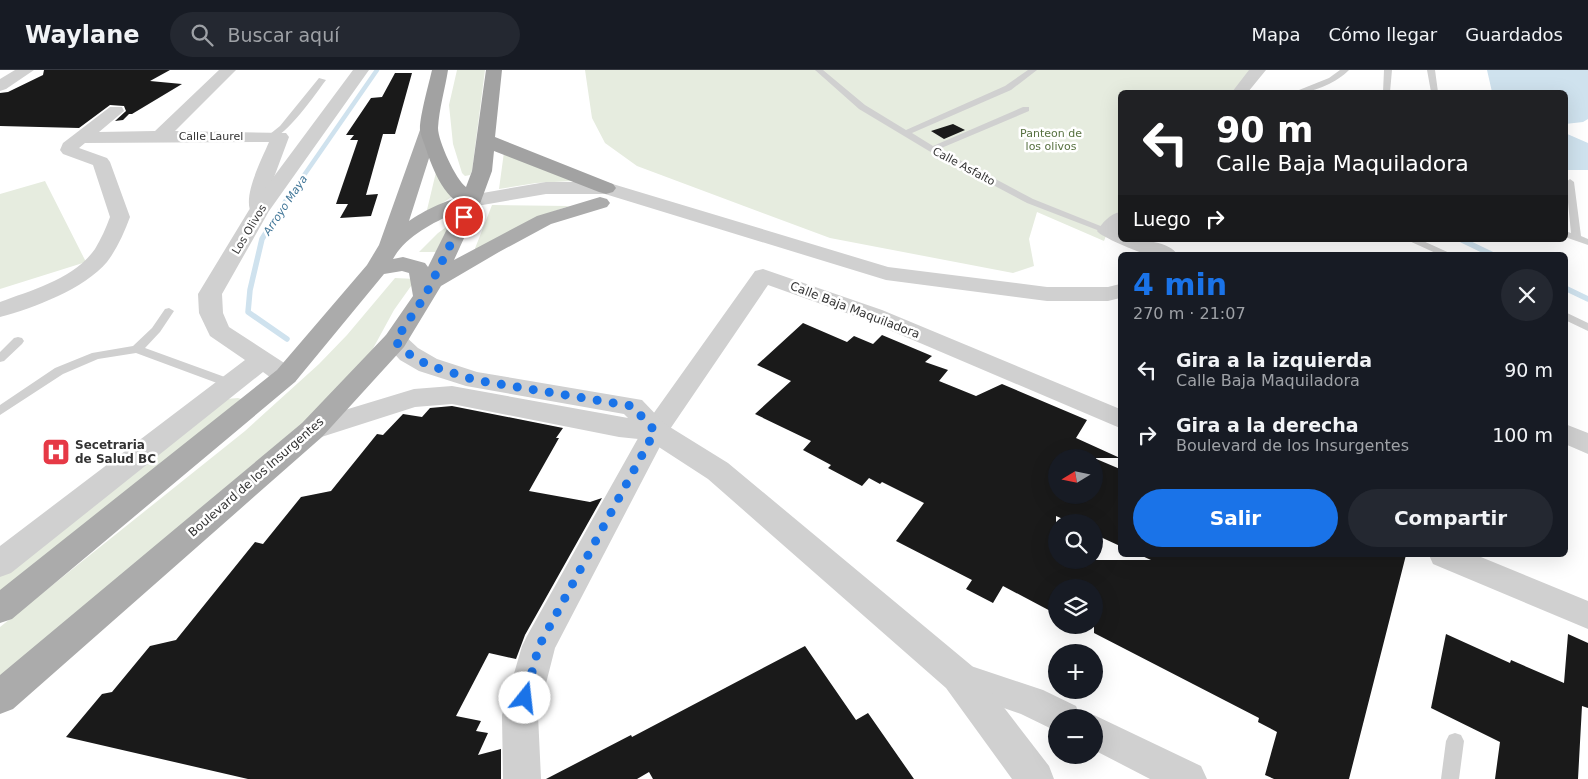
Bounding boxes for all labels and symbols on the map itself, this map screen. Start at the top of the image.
park label: Panteon de los olivos [1020,127,1082,153]
street label: Calle Laurel [179,130,243,143]
street label: Calle Asfalto [930,145,997,188]
water label: Arroyo Maya [260,173,310,239]
pin [443,196,485,238]
street label: Los Olivos [230,202,269,256]
street label: Calle Baja Maquiladora [788,279,922,341]
street label: Boulevard de los Insurgentes [185,414,327,540]
hospital icon: Secetraria de Salud BC [41,437,71,467]
place label: Secetraria de Salud BC [75,438,156,466]
north arrow [1048,449,1102,504]
position arrow [498,671,550,723]

